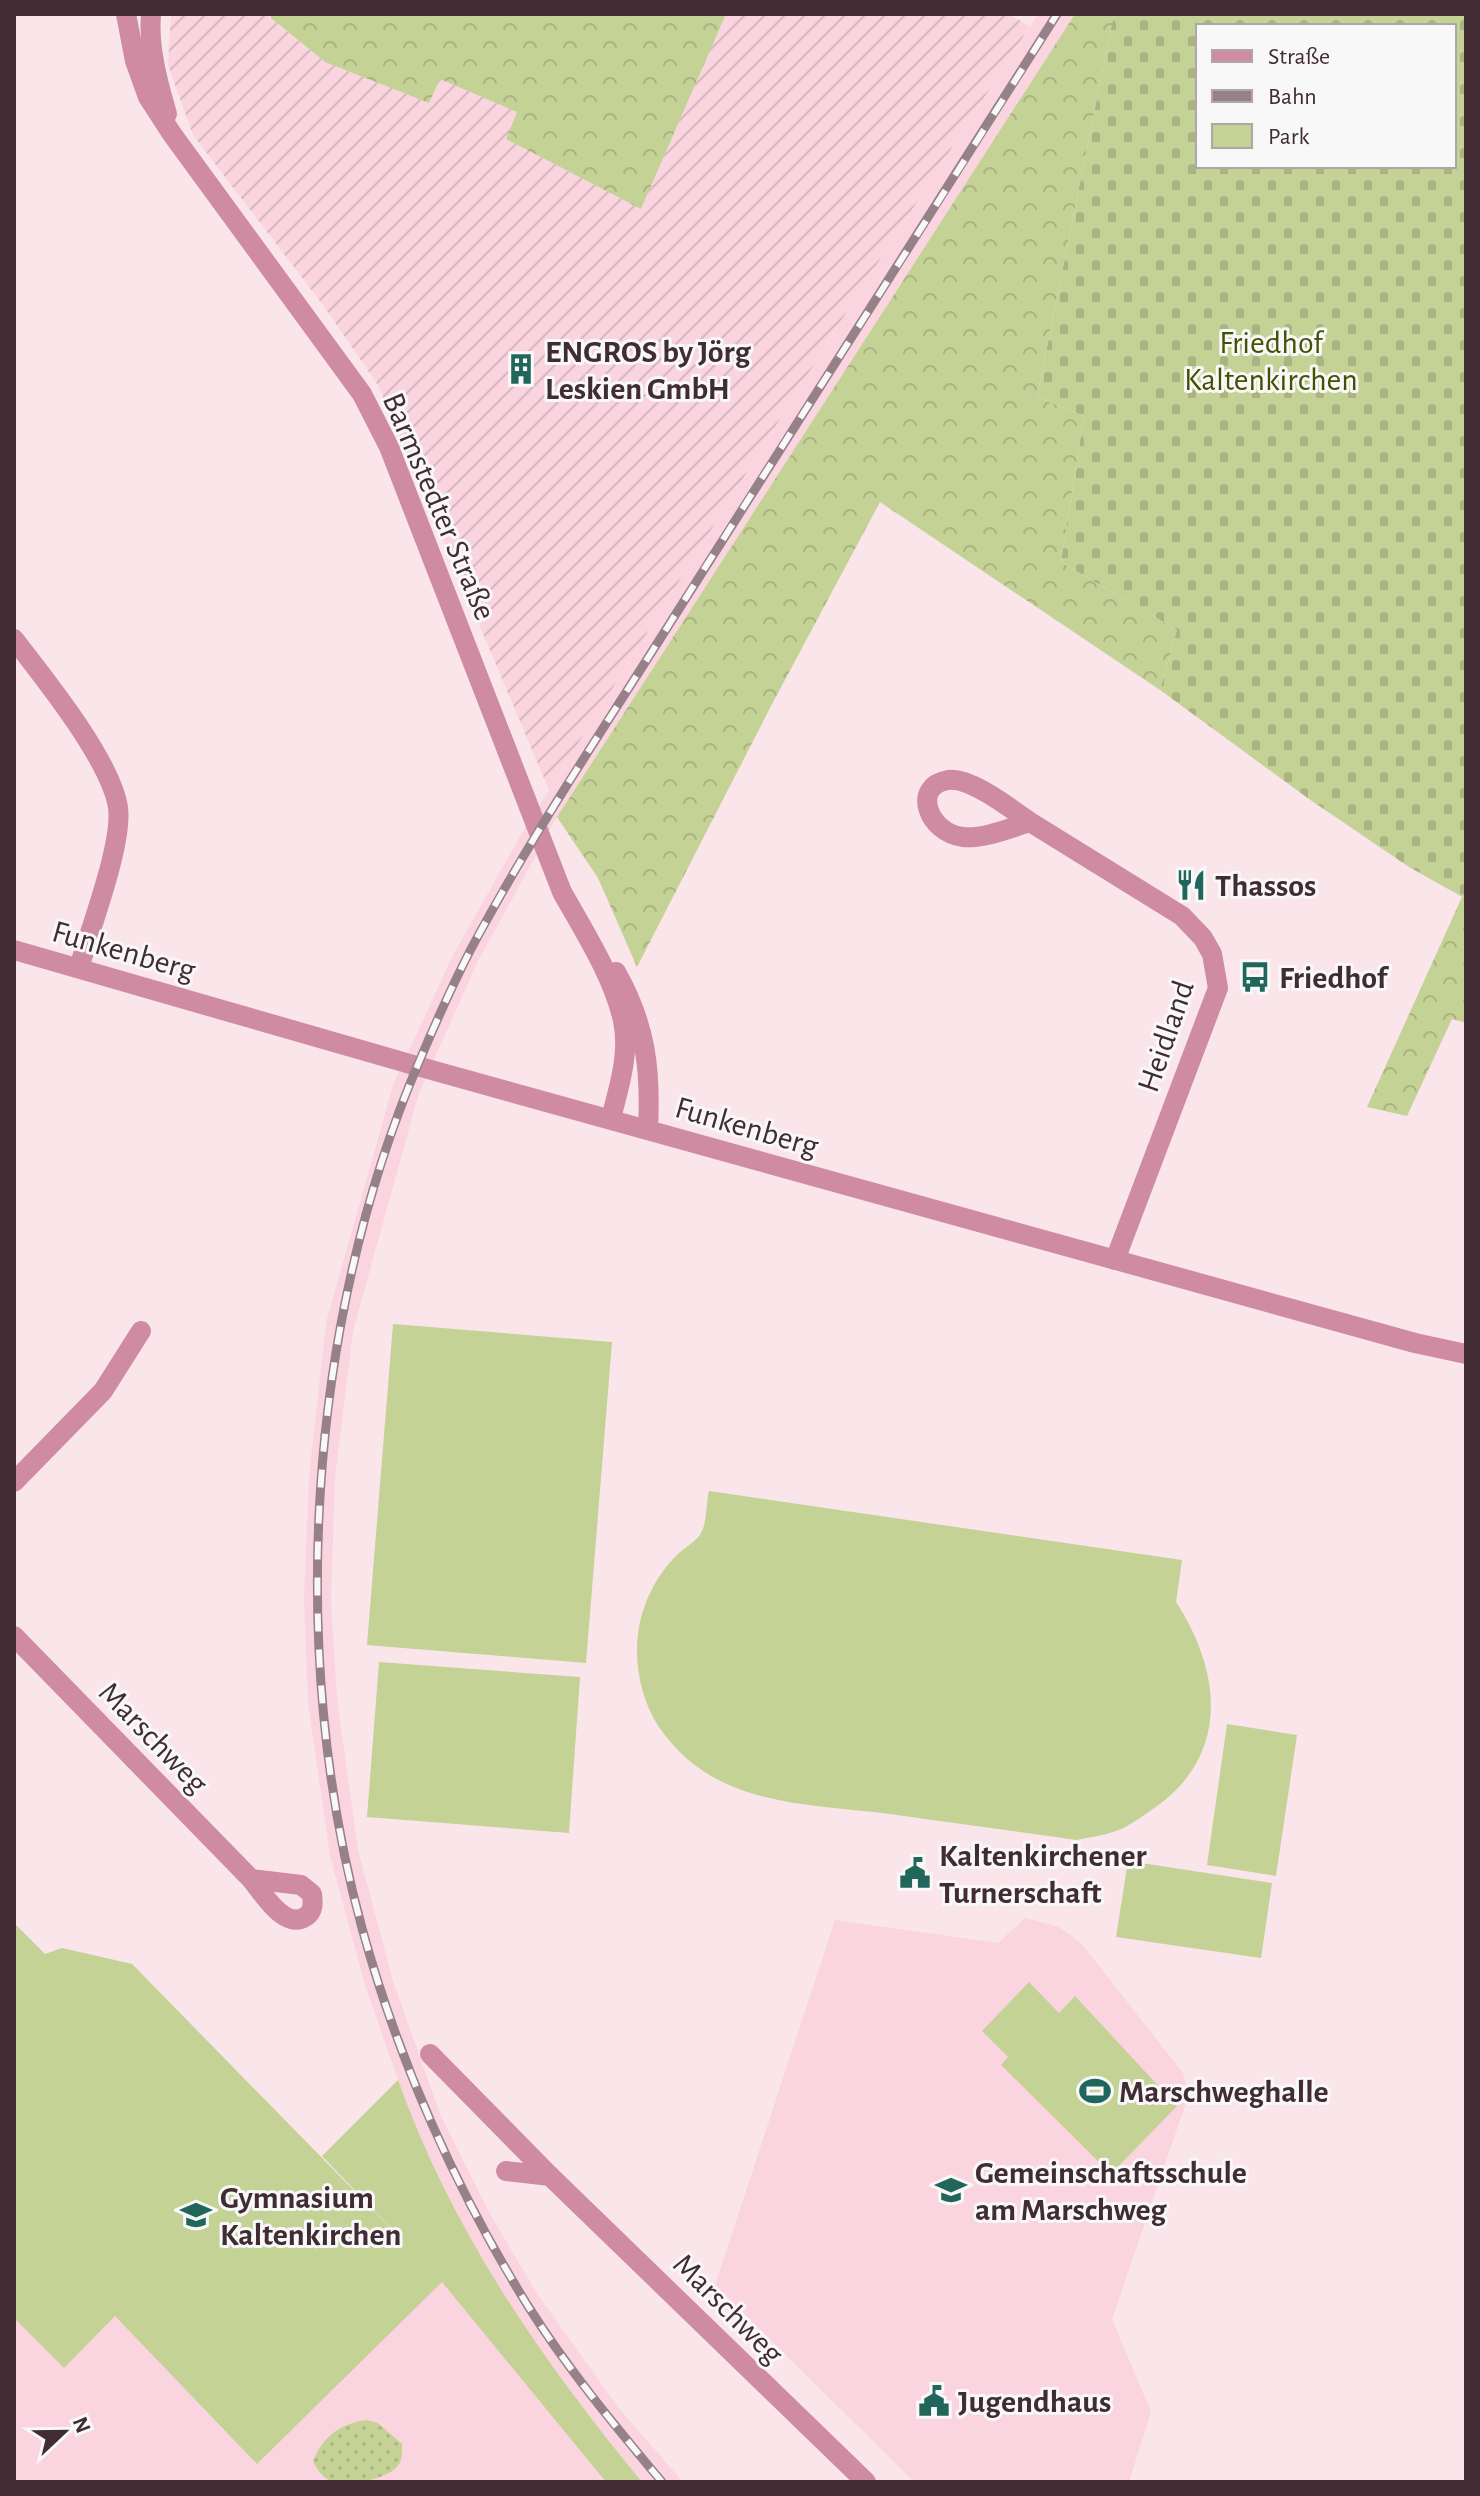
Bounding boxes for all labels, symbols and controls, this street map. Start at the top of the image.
legend [1196,24,1456,168]
text: Straße [1268,45,1330,69]
text: Bahn [1268,85,1317,109]
text: Park [1268,125,1309,149]
park label: Friedhof Kaltenkirchen [1184,327,1358,396]
place label: ENGROS by Jörg Leskien GmbH [545,336,751,405]
building icon: ENGROS by Jörg Leskien GmbH [504,352,538,386]
street label: Barmstedter Straße [377,388,501,625]
restaurant icon: Thassos [1174,868,1208,902]
place label: Thassos [1215,870,1316,902]
street label: Funkenberg [48,915,199,987]
bus stop icon: Friedhof [1238,960,1272,994]
place label: Friedhof [1279,962,1389,994]
street label: Heidland [1132,976,1200,1096]
street label: Funkenberg [671,1091,822,1163]
street label: Marschweg [93,1676,214,1800]
place label: Kaltenkirchener Turnerschaft [939,1840,1147,1909]
public building icon: Kaltenkirchener Turnerschaft [898,1856,932,1890]
sports icon: Marschweghalle [1078,2074,1112,2108]
place label: Marschweghalle [1119,2076,1329,2108]
place label: Gemeinschaftsschule am Marschweg [975,2157,1247,2226]
school or university icon: Gemeinschaftsschule am Marschweg [934,2173,968,2207]
place label: Gymnasium Kaltenkirchen [220,2182,401,2251]
school or university icon: Gymnasium Kaltenkirchen [179,2198,213,2232]
street label: Marschweg [667,2248,790,2370]
public building icon: Jugendhaus [917,2384,951,2418]
place label: Jugendhaus [958,2386,1111,2418]
north arrow [24,2392,104,2472]
text: N [69,2414,95,2436]

